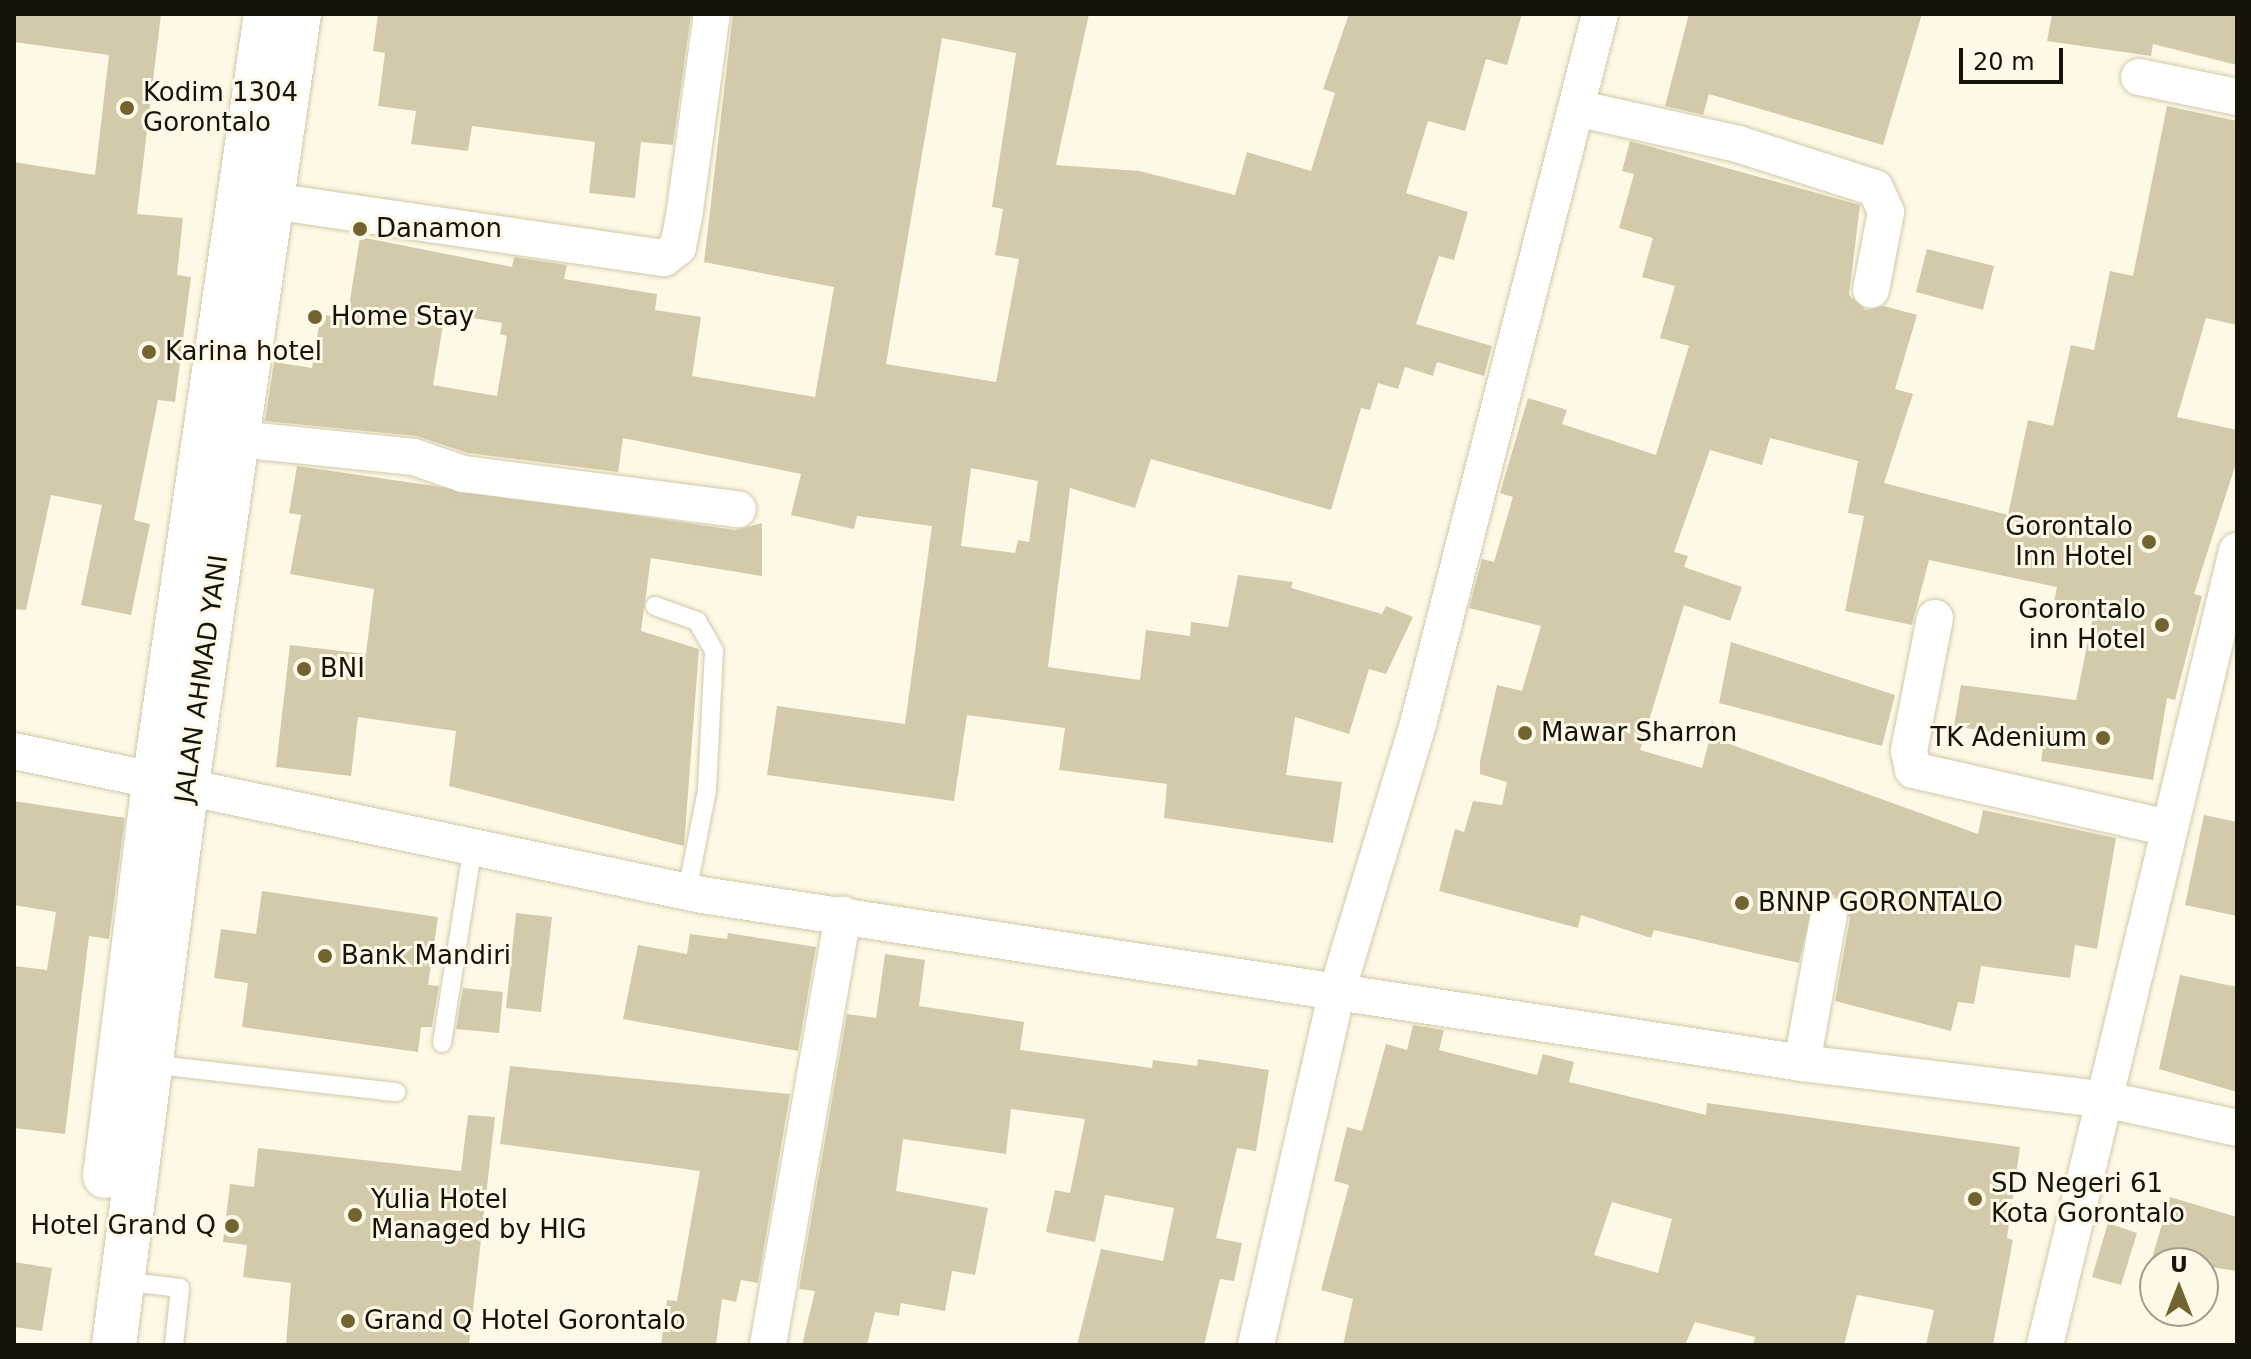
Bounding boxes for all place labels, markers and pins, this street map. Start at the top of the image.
place label: Kodim 1304 Gorontalo [143,77,298,138]
marker: Kodim 1304 Gorontalo [118,99,136,117]
place label: Danamon [376,213,502,245]
marker: Danamon [351,220,369,238]
place label: Home Stay [331,301,474,333]
marker: Home Stay [306,308,324,326]
place label: Karina hotel [165,336,322,368]
marker: Karina hotel [140,343,158,361]
place label: Gorontalo Inn Hotel [2005,511,2133,572]
marker: Gorontalo Inn Hotel [2140,533,2158,551]
place label: Gorontalo inn Hotel [2018,594,2146,656]
marker: Gorontalo inn Hotel [2153,616,2171,634]
place label: BNI [320,653,365,685]
marker: BNI [295,660,313,678]
place label: Mawar Sharron [1541,717,1737,749]
place label: TK Adenium [1930,722,2087,754]
marker: Mawar Sharron [1516,724,1534,742]
marker: TK Adenium [2094,729,2112,747]
place label: BNNP GORONTALO [1758,887,2003,919]
marker: BNNP GORONTALO [1733,894,1751,912]
place label: Bank Mandiri [341,940,511,972]
marker: Bank Mandiri [316,947,334,965]
place label: SD Negeri 61 Kota Gorontalo [1991,1168,2185,1230]
place label: Yulia Hotel Managed by HIG [371,1184,587,1246]
marker: SD Negeri 61 Kota Gorontalo [1966,1190,1984,1208]
marker: Yulia Hotel Managed by HIG [346,1206,364,1224]
place label: Hotel Grand Q [30,1210,216,1242]
marker: Hotel Grand Q [223,1217,241,1235]
place label: Grand Q Hotel Gorontalo [364,1305,686,1337]
marker: Grand Q Hotel Gorontalo [339,1312,357,1330]

